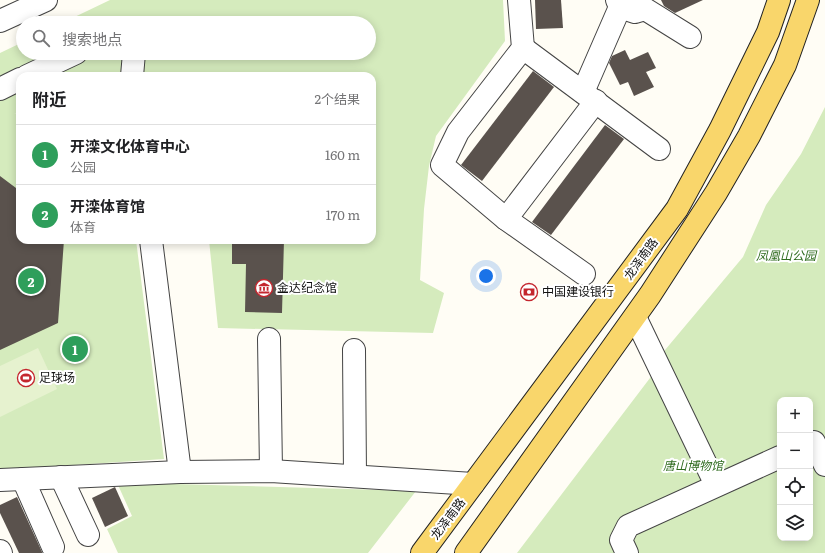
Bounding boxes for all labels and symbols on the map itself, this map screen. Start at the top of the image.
street label: 龙泽南路 [619,234,662,283]
park label: 凤凰山公园 [756,246,818,264]
pin: 2 [18,266,44,296]
your location [476,266,496,286]
museum icon: 金达纪念馆 [254,278,274,298]
place label: 金达纪念馆 [277,278,337,296]
bank icon: 中国建设银行 [519,282,539,302]
place label: 中国建设银行 [542,282,614,300]
pin: 1 [62,334,88,364]
sports icon: 足球场 [16,368,36,388]
place label: 足球场 [39,368,75,386]
park label: 唐山博物馆 [663,456,725,474]
street label: 龙泽南路 [426,494,469,543]

